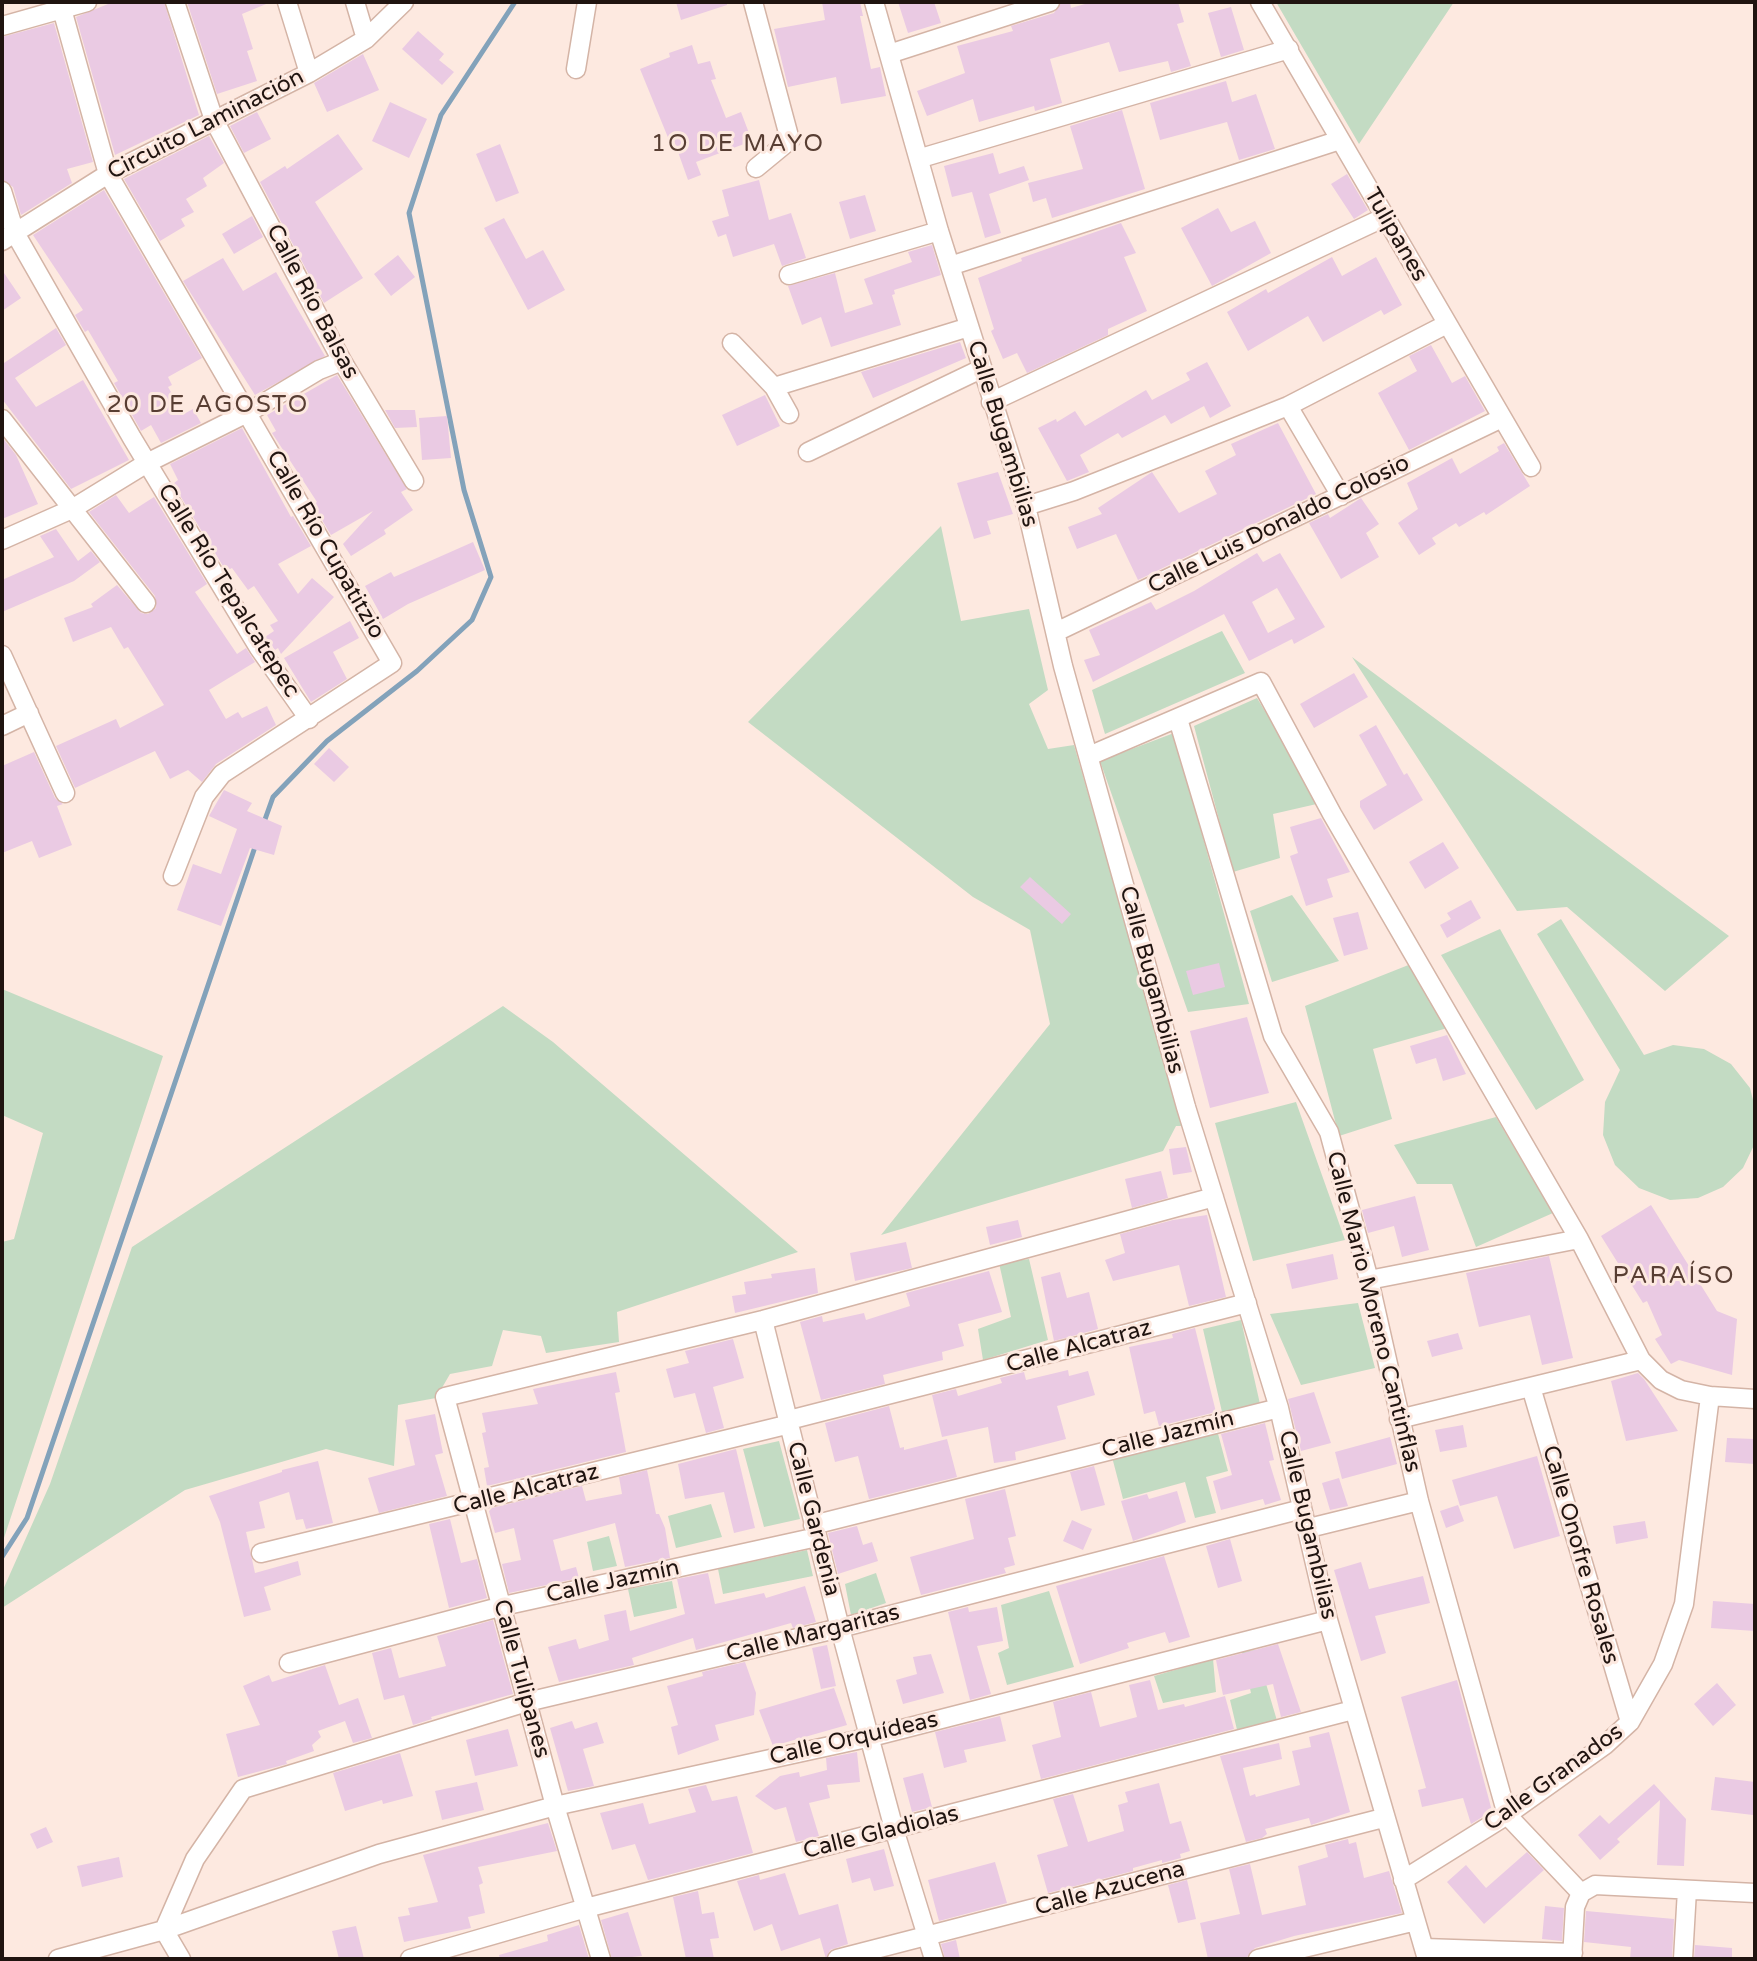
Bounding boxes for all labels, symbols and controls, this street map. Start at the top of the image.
street label: Circuito Laminación [103,64,309,186]
district label: 1O DE MAYO [652,131,824,159]
street label: Tulipanes [1357,183,1433,287]
street label: Calle Río Balsas [260,220,364,384]
street label: Calle Bugambilias [961,338,1043,530]
district label: 20 DE AGOSTO [108,392,308,420]
street label: Calle Río Cupatitzio [260,446,390,644]
street label: Calle Luis Donaldo Colosio [1144,450,1414,600]
street label: Calle Río Tepalcatepec [151,479,305,703]
street label: Calle Bugambilias [1113,883,1189,1077]
street label: Calle Mario Moreno Cantinflas [1320,1149,1426,1475]
district label: PARAÍSO [1613,1263,1735,1291]
street label: Calle Alcatraz [1003,1314,1155,1380]
street label: Calle Jazmín [1099,1405,1237,1465]
street label: Calle Bugambilias [1272,1428,1342,1622]
street label: Calle Gardenia [780,1439,846,1599]
street label: Calle Onofre Rosales [1536,1443,1624,1667]
street label: Calle Alcatraz [450,1459,602,1521]
street label: Calle Jazmín [544,1554,682,1610]
street label: Calle Tulipanes [487,1597,555,1761]
street label: Calle Margaritas [723,1599,903,1669]
street label: Calle Orquídeas [767,1706,941,1772]
street label: Calle Granados [1479,1718,1629,1838]
street label: Calle Gladiolas [800,1800,962,1866]
street label: Calle Azucena [1032,1856,1188,1922]

